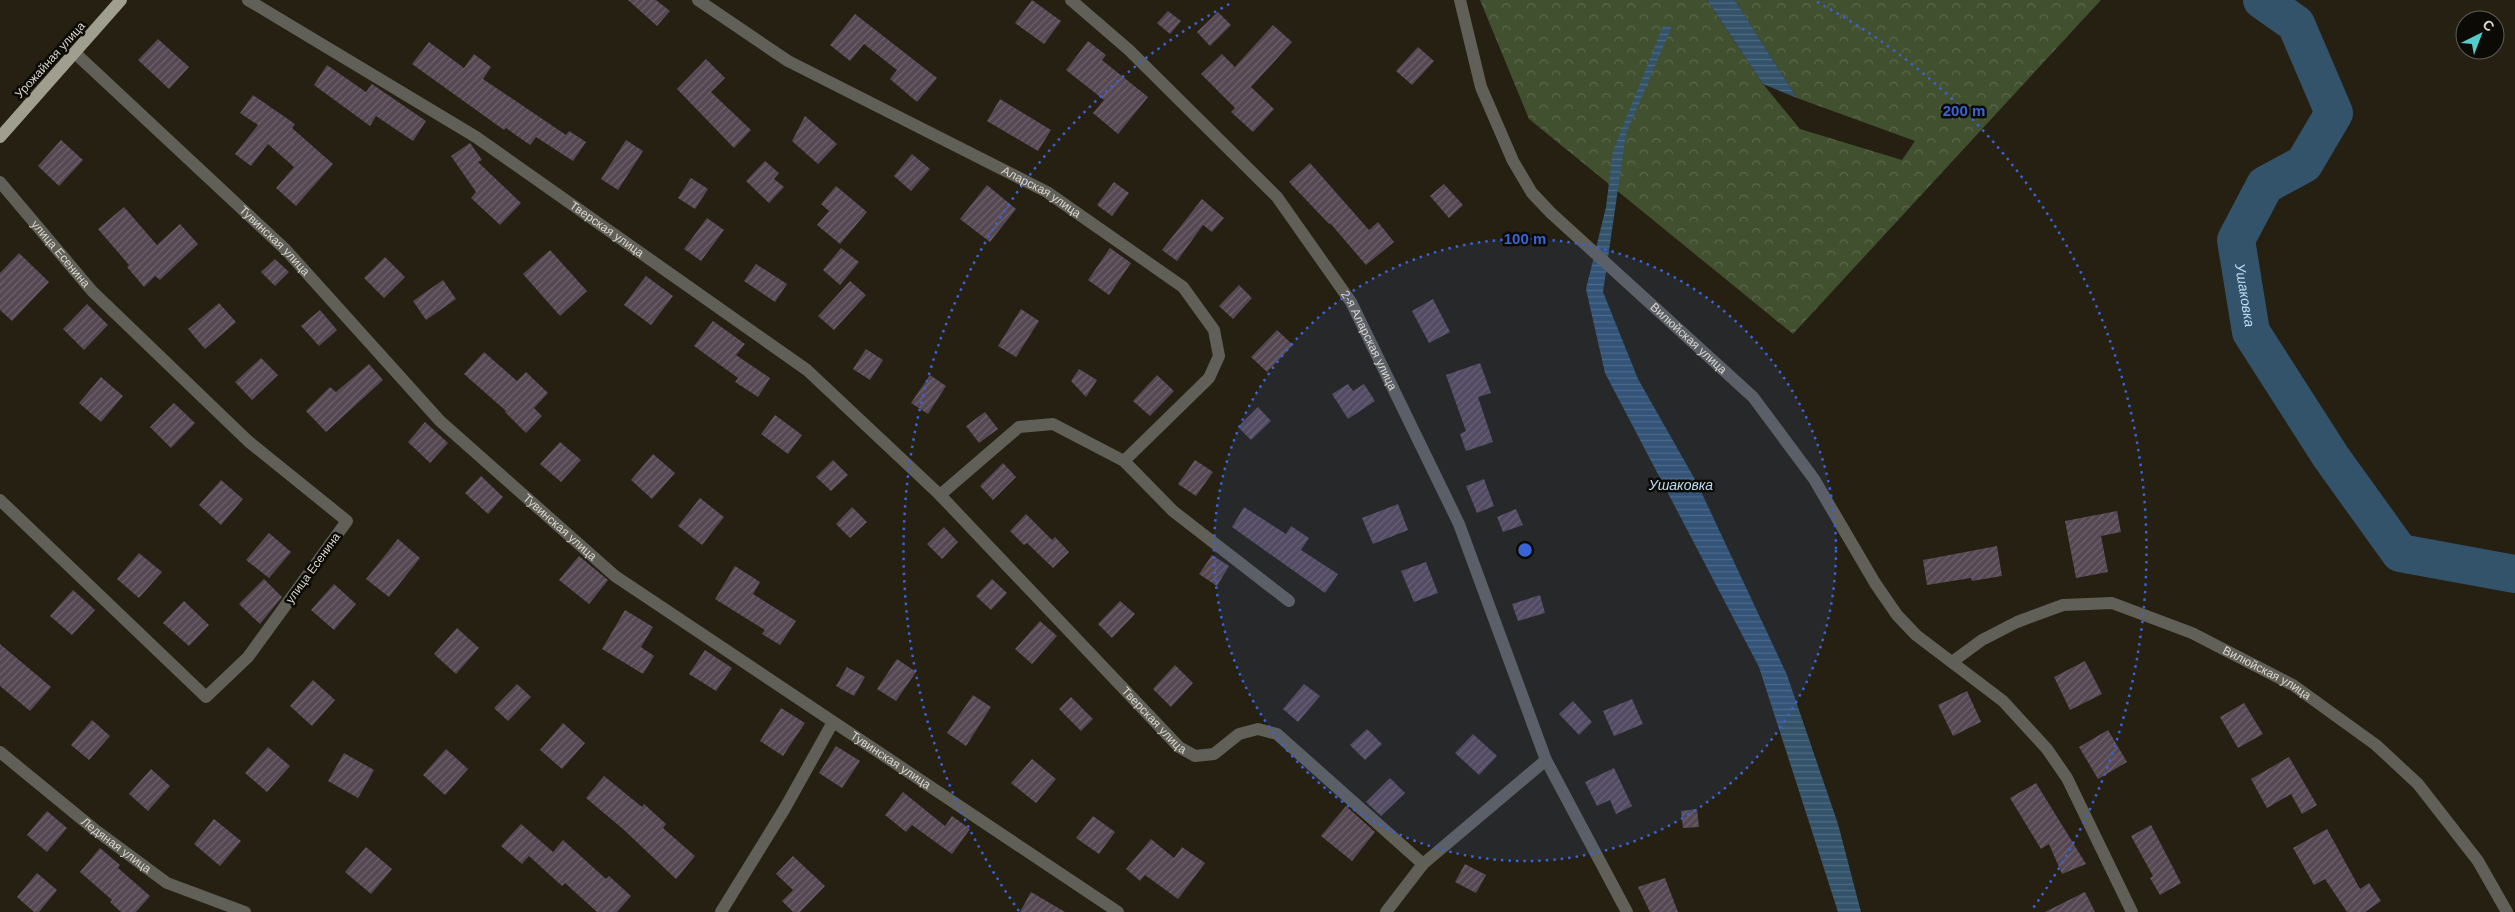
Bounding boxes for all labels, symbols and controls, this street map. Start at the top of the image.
north arrow [2455,10,2505,60]
text: С [2480,16,2498,35]
street label: Урожайная улица [12,19,88,101]
text: 200 m [1943,102,1985,119]
street label: Аларская улица [999,163,1084,221]
street label: Тверская улица [567,198,647,260]
street label: Тувинская улица [236,203,313,279]
street label: улица Есенина [28,217,93,291]
text: 100 m [1504,230,1546,247]
water label: Ушаковка [2232,261,2258,328]
street label: 2-я Аларская улица [1338,288,1400,393]
street label: Вилюйская улица [1647,300,1730,377]
water label: Ушаковка [1648,477,1713,493]
street label: Тувинская улица [520,491,600,564]
street label: улица Есенина [283,530,343,606]
centre of rings [1516,541,1534,559]
street label: Вилюйская улица [2221,643,2314,703]
street label: Тверская улица [1119,684,1189,757]
street label: Тувинская улица [848,728,934,792]
street label: Ледяная улица [78,814,154,876]

